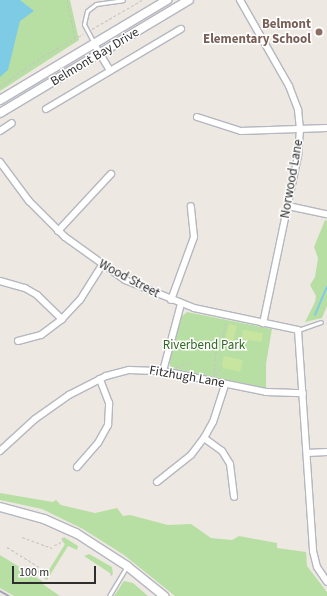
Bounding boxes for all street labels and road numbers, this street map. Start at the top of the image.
street label: Belmont Bay Drive [48,24,142,90]
street label: Norwood Lane [277,138,307,220]
street label: Wood Street [96,256,162,302]
street label: Fitzhugh Lane [148,363,226,391]

